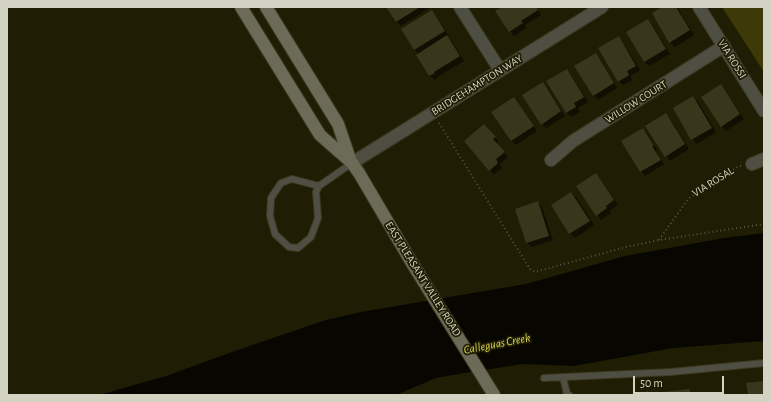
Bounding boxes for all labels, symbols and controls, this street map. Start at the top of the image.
street label: VIA ROSSI [715,37,749,81]
street label: BRIDGEHAMPTON WAY [429,52,525,118]
street label: WILLOW COURT [603,78,669,126]
street label: VIA ROSAL [690,164,736,200]
street label: EAST PLEASANT VALLEY ROAD [382,219,464,339]
water label: Calleguas Creek [462,330,532,358]
scale bar [635,368,726,394]
text: 50 m [640,377,663,389]

